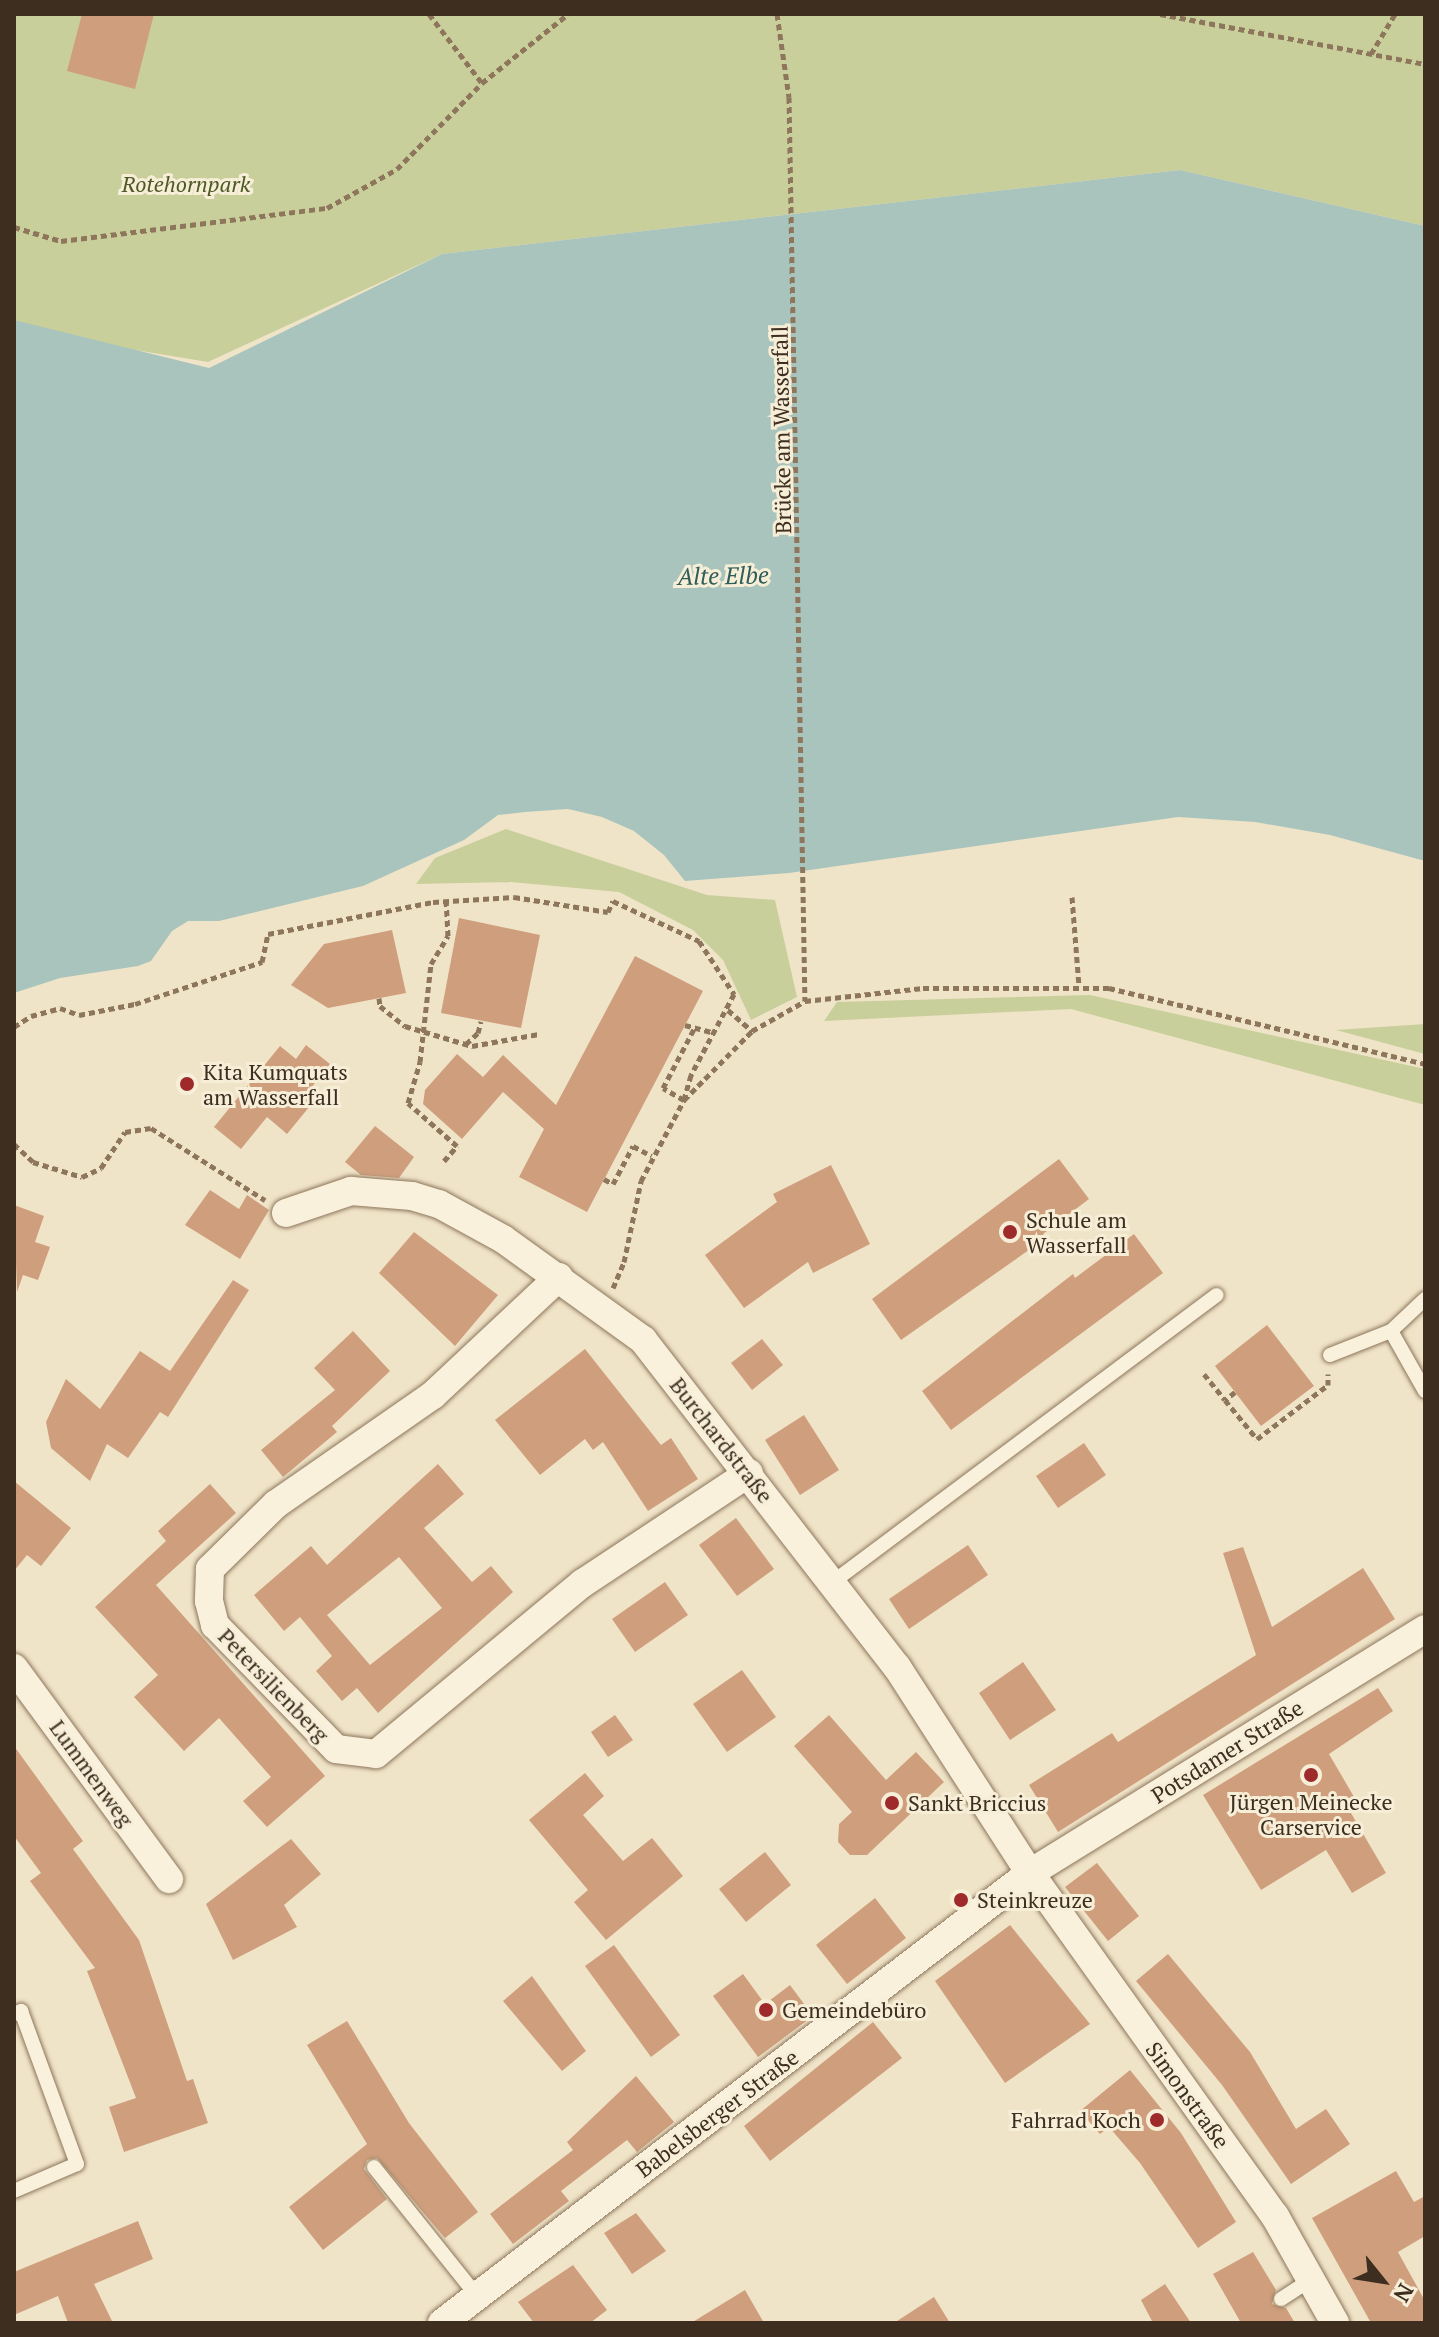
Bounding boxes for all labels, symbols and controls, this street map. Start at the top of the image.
park label: Rotehornpark [122,171,250,197]
street label: Brücke am Wasserfall [766,326,796,534]
water label: Alte Elbe [677,561,769,591]
place label: Kita Kumquats am Wasserfall [203,1058,348,1110]
marker: Kita Kumquats am Wasserfall [178,1075,196,1093]
place label: Schule am Wasserfall [1026,1206,1127,1258]
marker: Schule am Wasserfall [1001,1223,1019,1241]
street label: Burchardstraße [665,1372,779,1508]
street label: Petersilienberg [213,1623,335,1747]
street label: Potsdamer Straße [1146,1694,1308,1808]
street label: Lummenweg [45,1715,139,1831]
marker: Jürgen Meinecke Carservice [1302,1766,1320,1784]
place label: Jürgen Meinecke Carservice [1230,1788,1392,1840]
place label: Sankt Briccius [908,1790,1046,1816]
marker: Sankt Briccius [883,1794,901,1812]
place label: Steinkreuze [977,1887,1093,1913]
marker: Steinkreuze [952,1891,970,1909]
place label: Gemeindebüro [782,1997,926,2023]
marker: Gemeindebüro [757,2001,775,2019]
street label: Simonstraße [1141,2037,1235,2153]
street label: Babelsberger Straße [631,2043,803,2183]
place label: Fahrrad Koch [1011,2107,1141,2133]
marker: Fahrrad Koch [1148,2111,1166,2129]
north arrow [1343,2241,1423,2321]
text: N [1387,2279,1421,2308]

